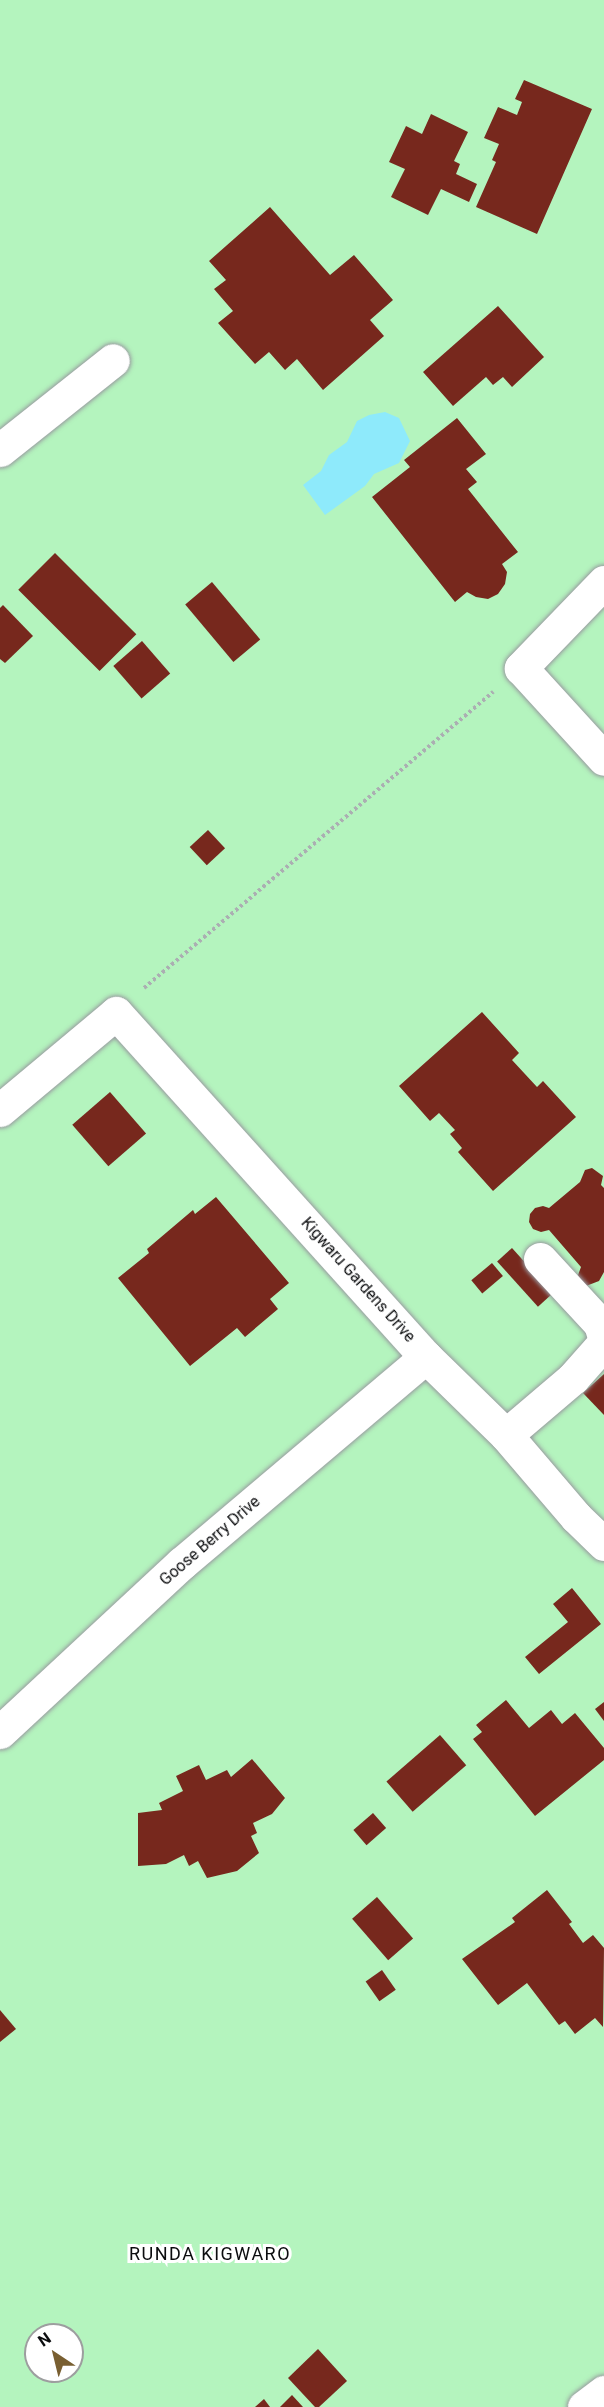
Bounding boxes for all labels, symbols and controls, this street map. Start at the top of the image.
street label: Kigwaru Gardens Drive [297,1214,419,1346]
street label: Goose Berry Drive [156,1492,264,1590]
district label: RUNDA KIGWARO [129,2243,291,2265]
north arrow [24,2323,84,2383]
text: N [34,2328,55,2351]

